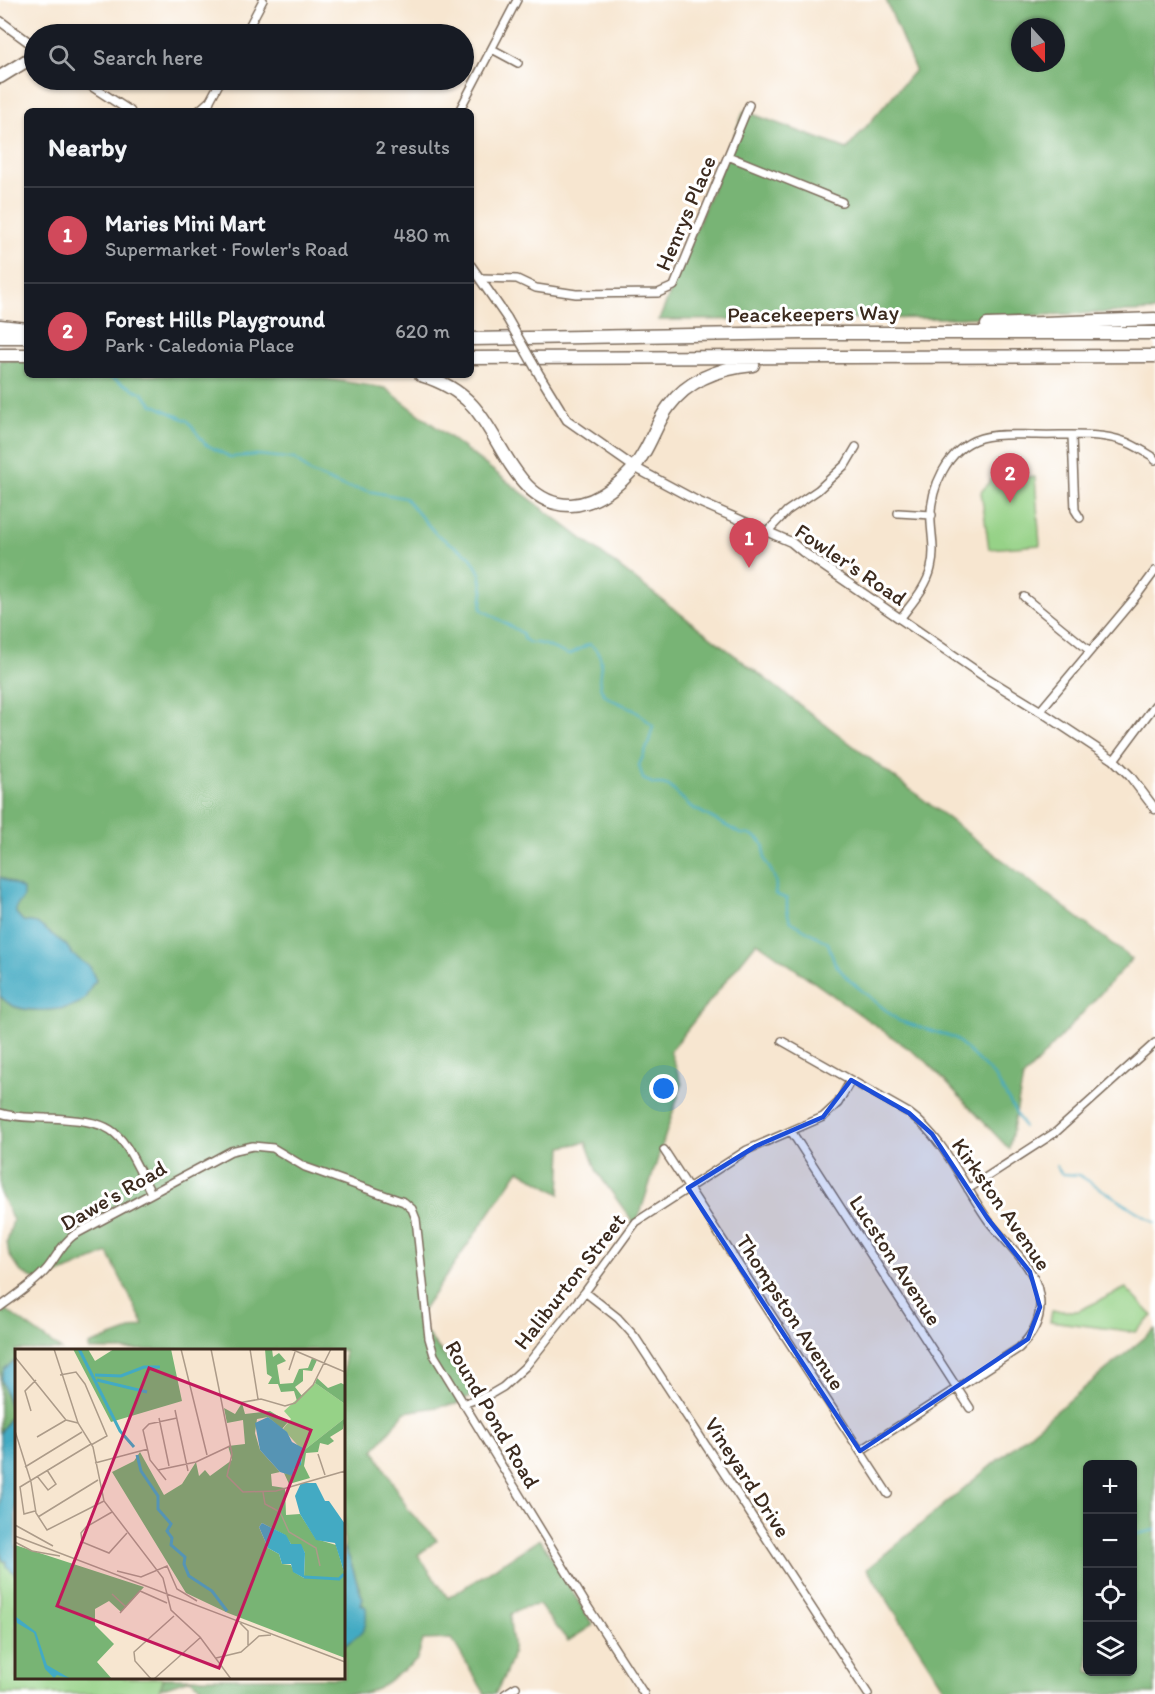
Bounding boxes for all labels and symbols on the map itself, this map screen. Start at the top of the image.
north arrow [1011,18,1065,72]
street label: Henrys Place [649,151,722,275]
street label: Peacekeepers Way [727,298,900,328]
pin: 2 [990,454,1030,503]
street label: Fowler's Road [790,517,912,612]
pin: 1 [730,518,768,568]
your location [649,1074,678,1103]
street label: Kirkston Avenue [946,1133,1057,1276]
street label: Dawe's Road [55,1154,171,1237]
street label: Lucston Avenue [843,1190,948,1331]
street label: Haliburton Street [508,1208,631,1355]
street label: Thompston Avenue [730,1229,851,1395]
street label: Round Pond Road [439,1335,546,1493]
inset map [15,1349,345,1679]
street label: Vineyard Drive [699,1412,797,1543]

